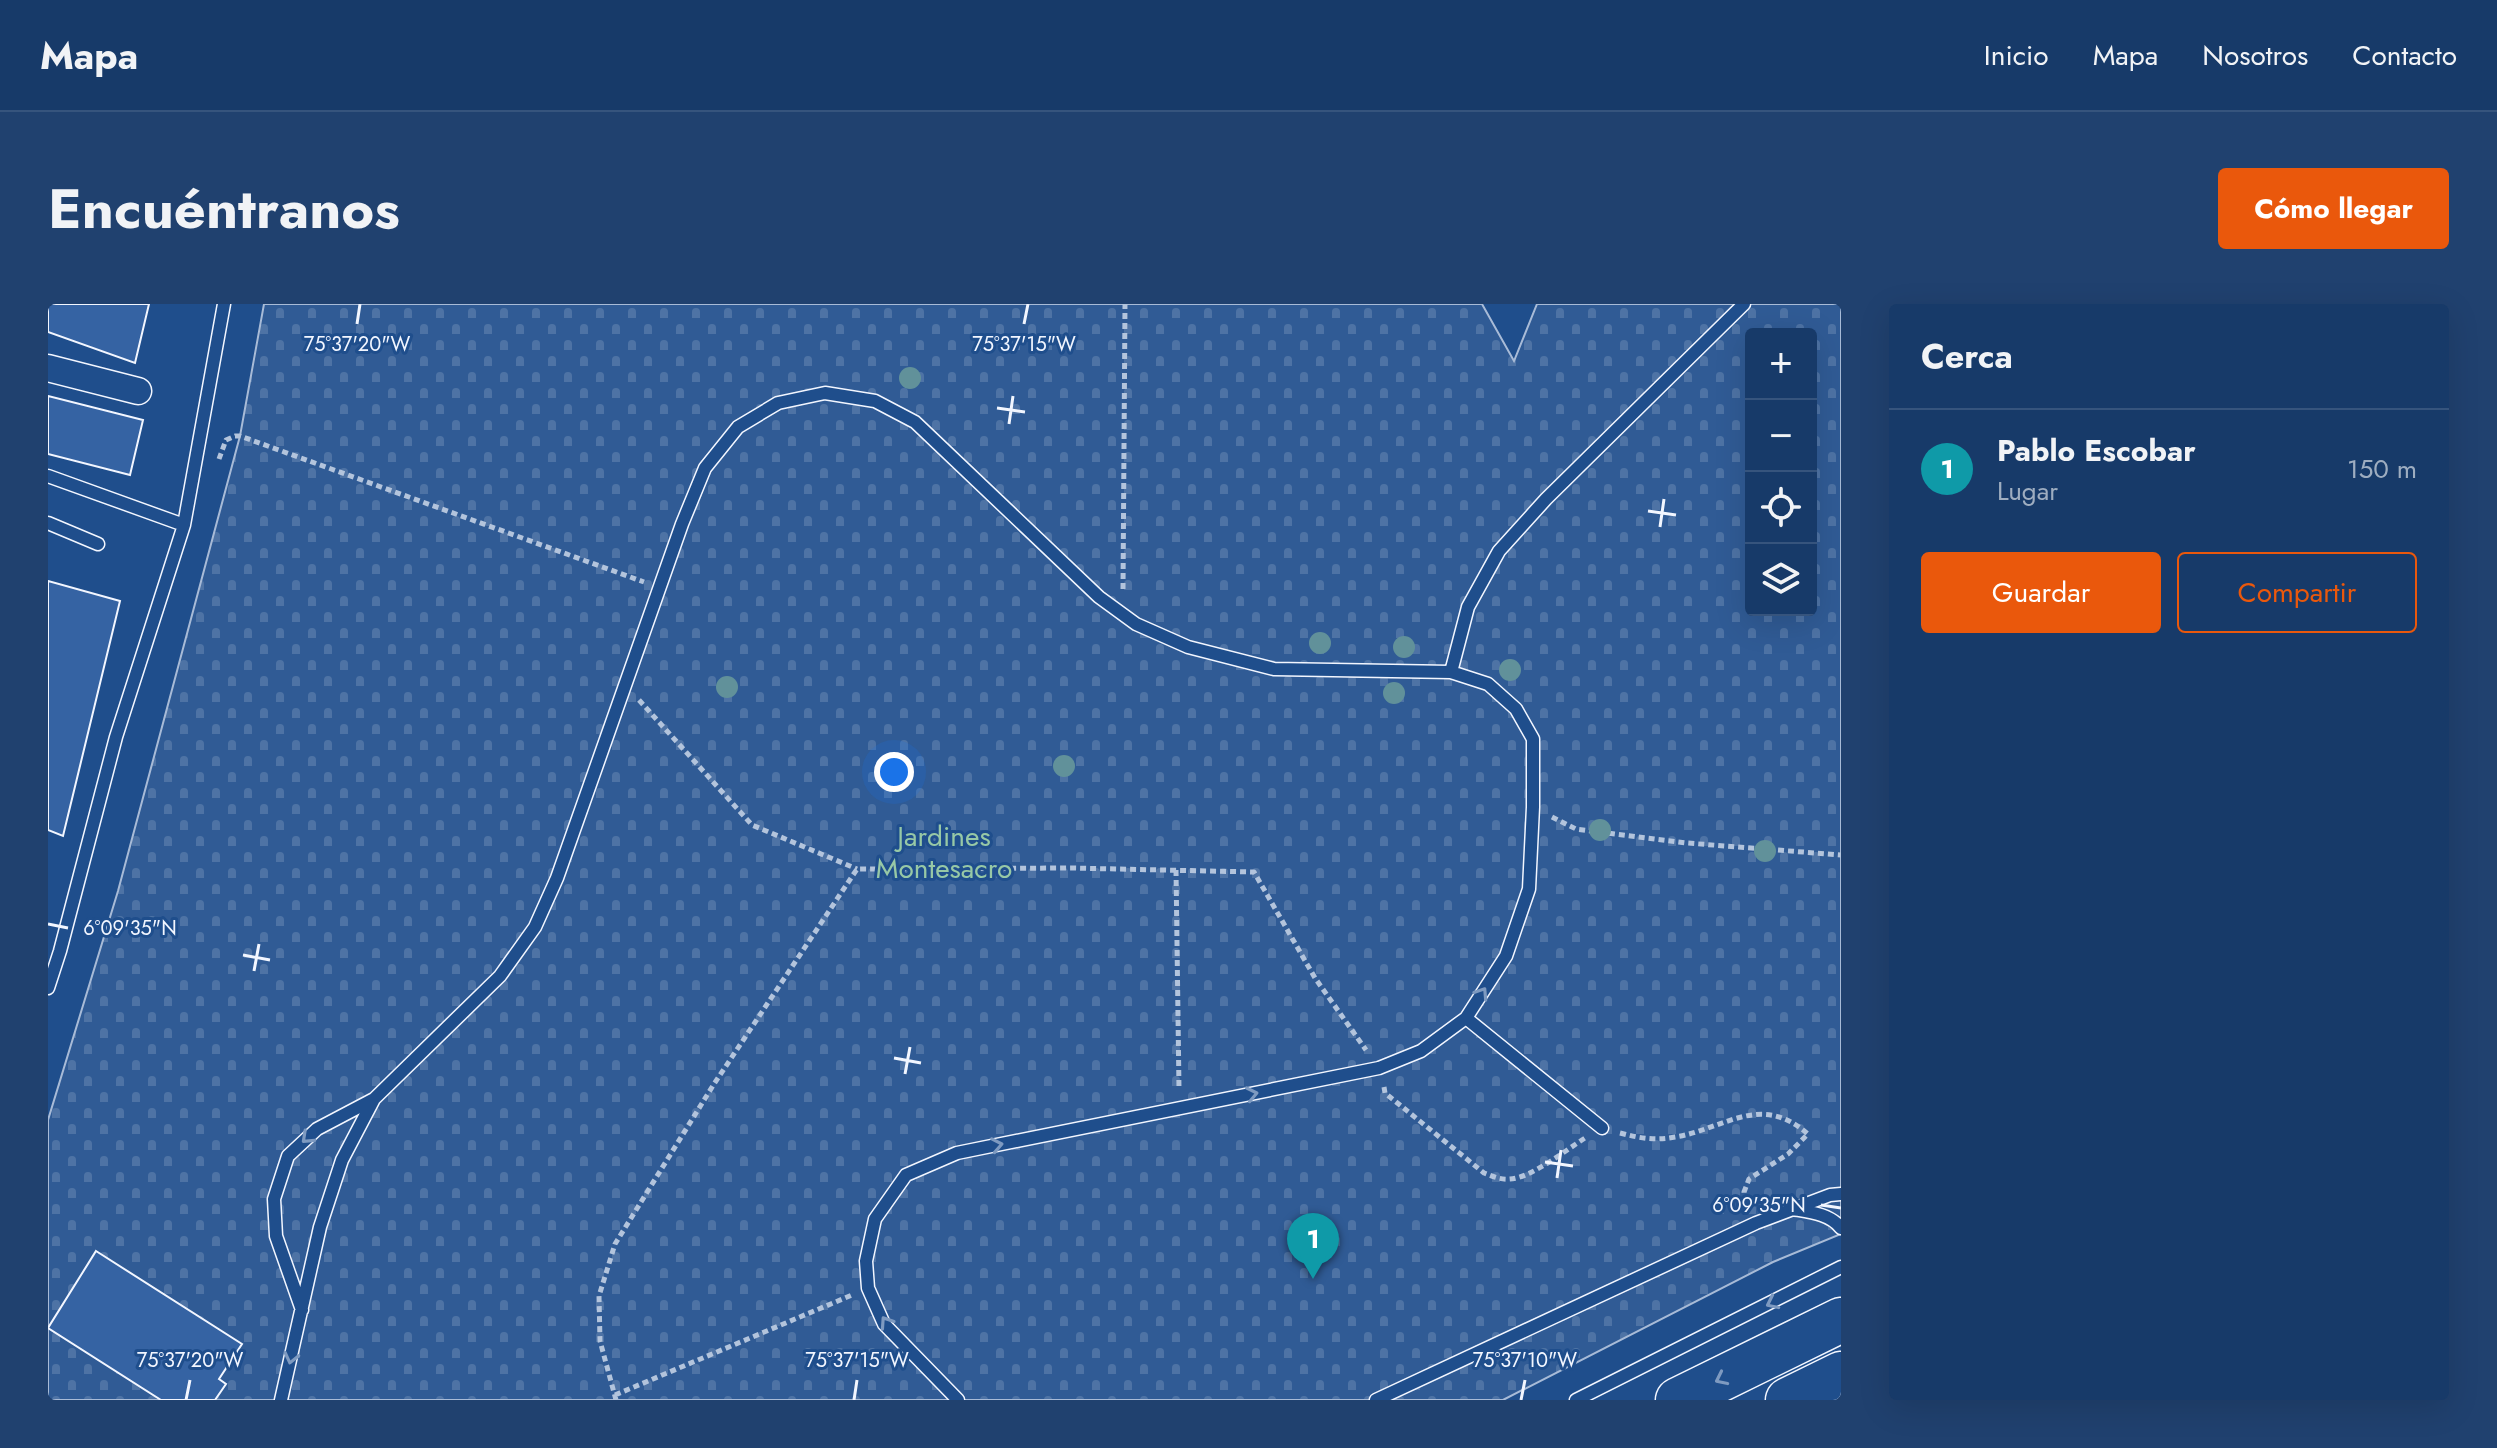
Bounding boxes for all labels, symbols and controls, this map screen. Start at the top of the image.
text: Mapa [40,28,138,83]
text: Inicio [1984,35,2049,76]
text: Mapa [2093,35,2158,76]
text: Nosotros [2202,35,2308,76]
text: Contacto [2352,35,2457,76]
text: Encuéntranos [48,168,400,249]
button: Cómo llegar [2218,168,2449,249]
map controls [1745,328,1817,616]
button: + [1745,328,1817,400]
text: 75°37'20"W [304,330,411,359]
text: 75°37'15"W [972,330,1076,359]
text: Cerca [1921,332,2013,381]
button: − [1745,400,1817,472]
text: Pablo Escobar [1997,429,2196,472]
text: 1 [1940,450,1954,488]
text: 150 m [2347,450,2417,488]
button: locate [1745,472,1817,544]
text: Lugar [1997,472,2058,510]
button: layers [1745,544,1817,616]
button: Guardar [1921,552,2161,633]
button: Compartir [2177,552,2417,633]
your location [874,752,914,792]
park label: Jardines Montesacro [876,816,1012,889]
text: 6°09'35"N [83,914,177,943]
one-way arrow [1472,987,1487,1002]
one-way arrow [1246,1086,1259,1103]
one-way arrow [301,1129,316,1143]
one-way arrow [991,1137,1004,1154]
text: 6°09'35"N [1712,1191,1806,1220]
pin: 1 [1287,1213,1339,1279]
one-way arrow [1765,1293,1780,1309]
one-way arrow [881,1317,896,1331]
text: 75°37'20"W [137,1346,244,1375]
text: 75°37'15"W [805,1346,909,1375]
text: 75°37'10"W [1473,1346,1577,1375]
one-way arrow [283,1351,300,1365]
one-way arrow [1714,1369,1729,1385]

